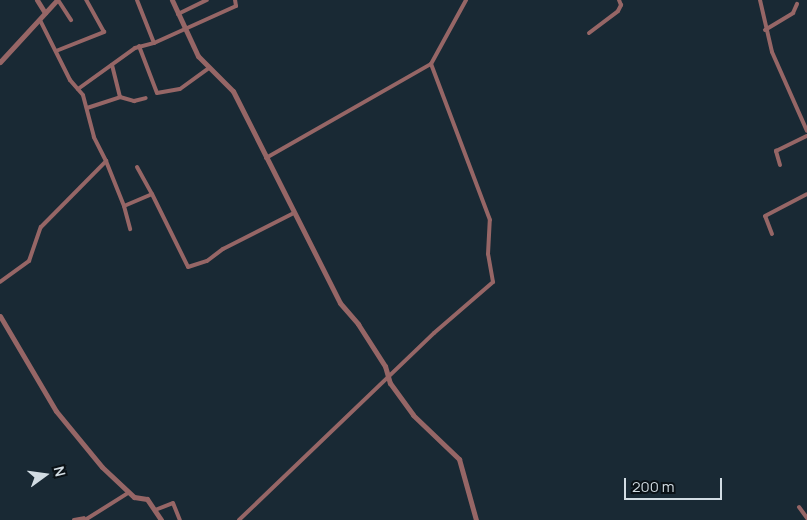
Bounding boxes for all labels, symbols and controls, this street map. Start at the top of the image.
north arrow [20,450,70,500]
text: N [50,464,70,478]
scale bar [627,468,724,500]
text: 200 m [632,476,675,497]

